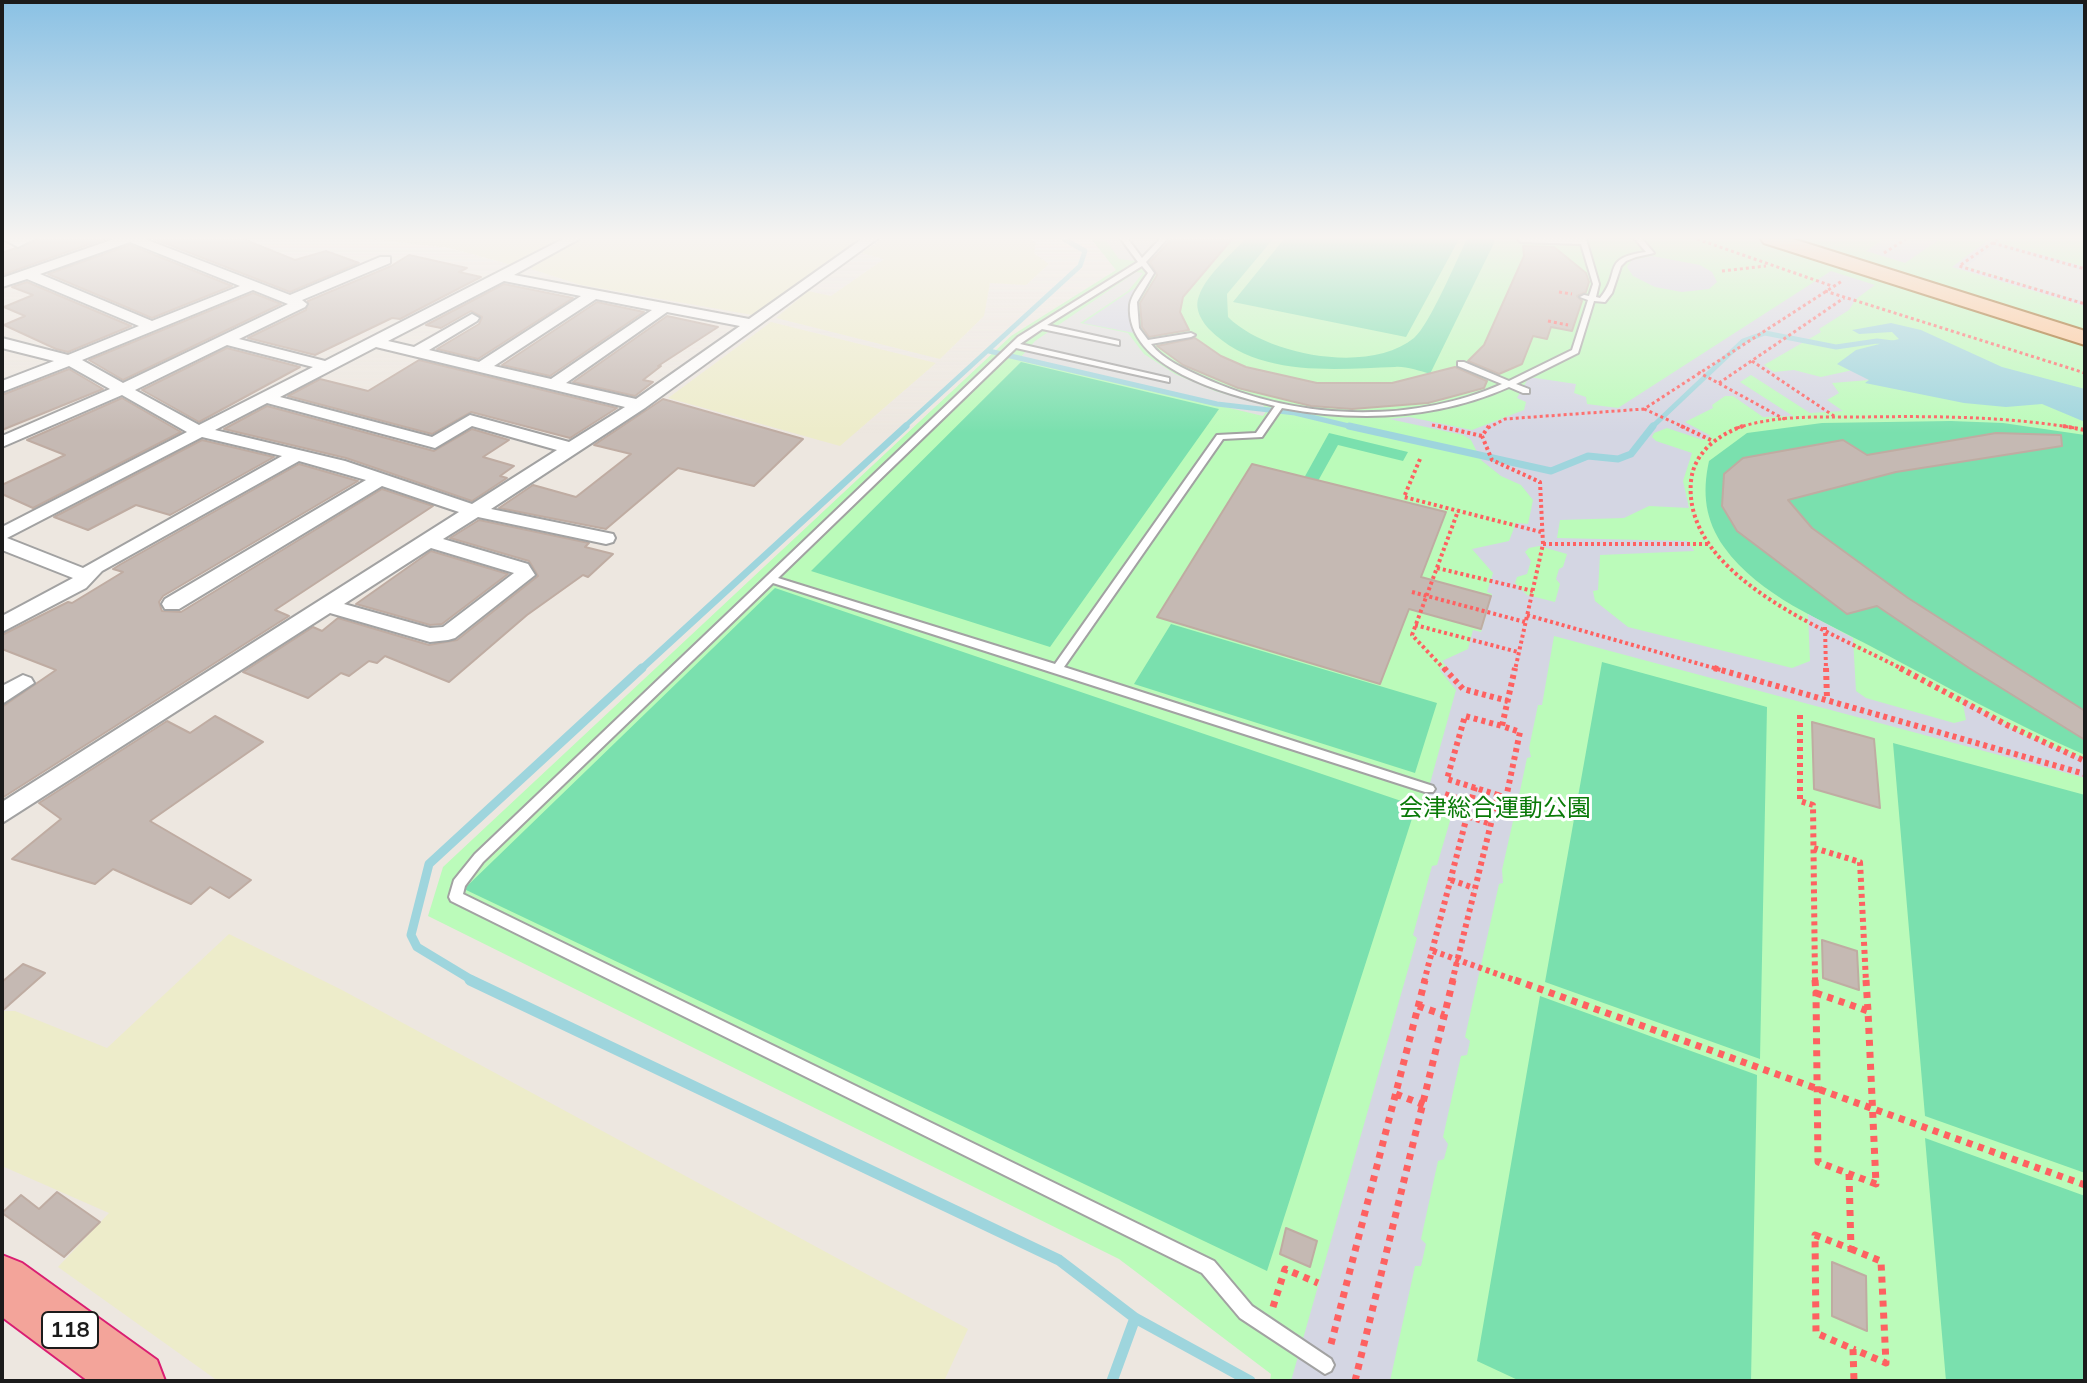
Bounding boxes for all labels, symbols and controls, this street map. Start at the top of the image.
park label: 会津総合運動公園 [1399,795,1591,823]
road number: 118 [42,1312,98,1348]

